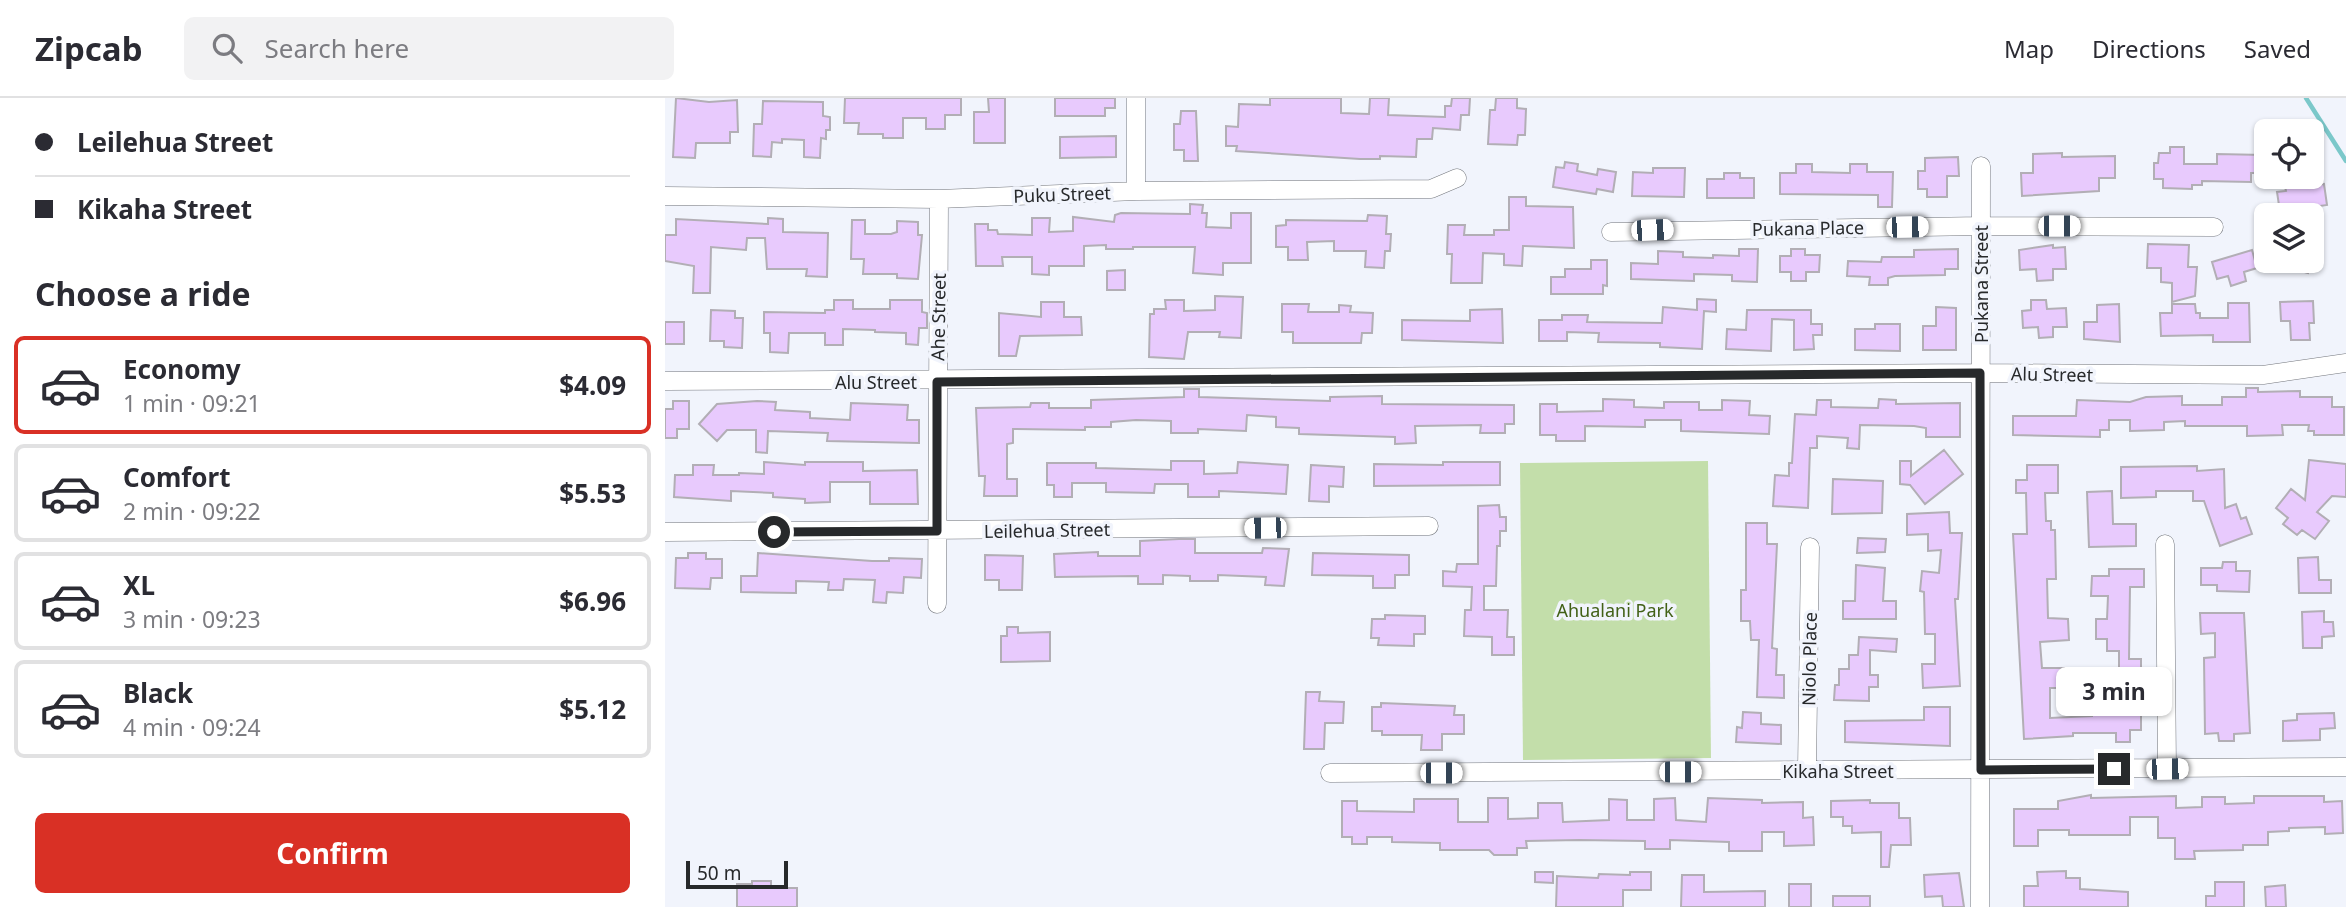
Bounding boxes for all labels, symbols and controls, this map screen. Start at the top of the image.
search box [184,17,674,80]
text: Zipcab [35,26,142,71]
icon: search [208,29,246,67]
text: Search here [264,30,409,66]
text: Map [2004,32,2054,65]
text: Directions [2092,32,2206,65]
text: Saved [2244,32,2311,65]
map controls [2254,119,2324,273]
button: locate [2254,119,2324,189]
text: Leilehua Street [77,124,273,160]
street label: Puku Street [1013,180,1112,208]
text: Kikaha Street [77,191,252,227]
button: layers [2254,203,2324,273]
street label: Pukana Place [1752,215,1864,241]
car [1886,216,1929,238]
car [2039,216,2081,237]
car [1631,219,1674,241]
street label: Pukana Street [1969,225,1993,343]
text: Choose a ride [35,272,251,315]
street label: Ahe Street [925,272,951,361]
text: Economy [123,351,241,387]
icon: car [39,354,102,417]
street label: Alu Street [2011,361,2094,387]
text: $4.09 [559,367,626,403]
street label: Alu Street [835,370,918,394]
text: 1 min · 09:21 [123,387,261,419]
text: Comfort [123,459,231,495]
icon: car [39,462,102,525]
text: $5.53 [559,475,626,511]
text: 2 min · 09:22 [123,495,261,527]
route start [758,516,790,548]
street label: Leilehua Street [984,517,1111,543]
car [1244,517,1287,539]
text: XL [123,567,155,603]
icon: car [39,570,102,633]
text: $6.96 [559,583,626,619]
park label: Ahualani Park [1556,598,1674,622]
text: 3 min · 09:23 [123,603,261,635]
street label: Niolo Place [1796,612,1822,706]
callout: 3 min [2056,668,2172,716]
text: Black [123,675,193,711]
text: 3 min [2082,675,2146,707]
icon: car [39,678,102,741]
text: $5.12 [559,691,626,727]
text: 4 min · 09:24 [123,711,261,743]
route end [2098,753,2130,785]
car [2146,758,2189,780]
street label: Kikaha Street [1782,759,1894,783]
car [1660,762,1702,783]
car [1421,763,1463,784]
button: Confirm [35,813,630,893]
scale bar [686,858,787,890]
text: 50 m [697,860,741,886]

